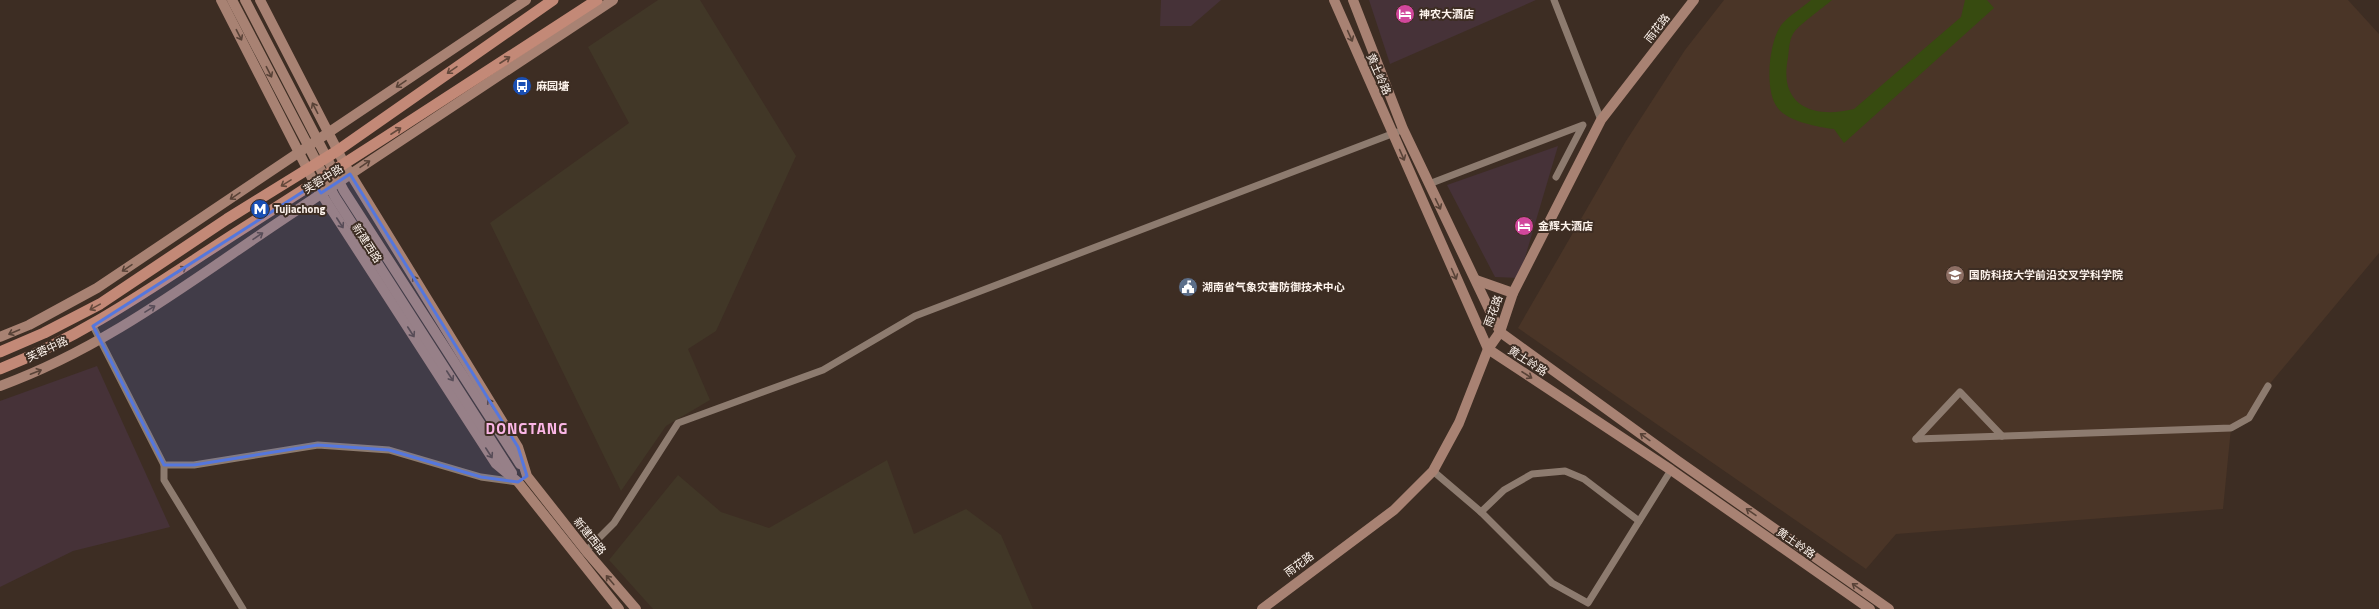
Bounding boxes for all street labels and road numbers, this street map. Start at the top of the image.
street label: 雨花路 [1641,10,1673,46]
street label: 黄土岭路 [1363,51,1395,97]
street label: 芙蓉中路 [300,161,346,197]
street label: 新建西路 [348,220,386,266]
street label: 雨花路 [1480,293,1506,329]
street label: 芙蓉中路 [24,332,70,366]
street label: 黄土岭路 [1505,342,1551,380]
street label: 新建西路 [570,514,610,558]
street label: 黄土岭路 [1773,524,1819,562]
street label: 雨花路 [1281,548,1317,580]

